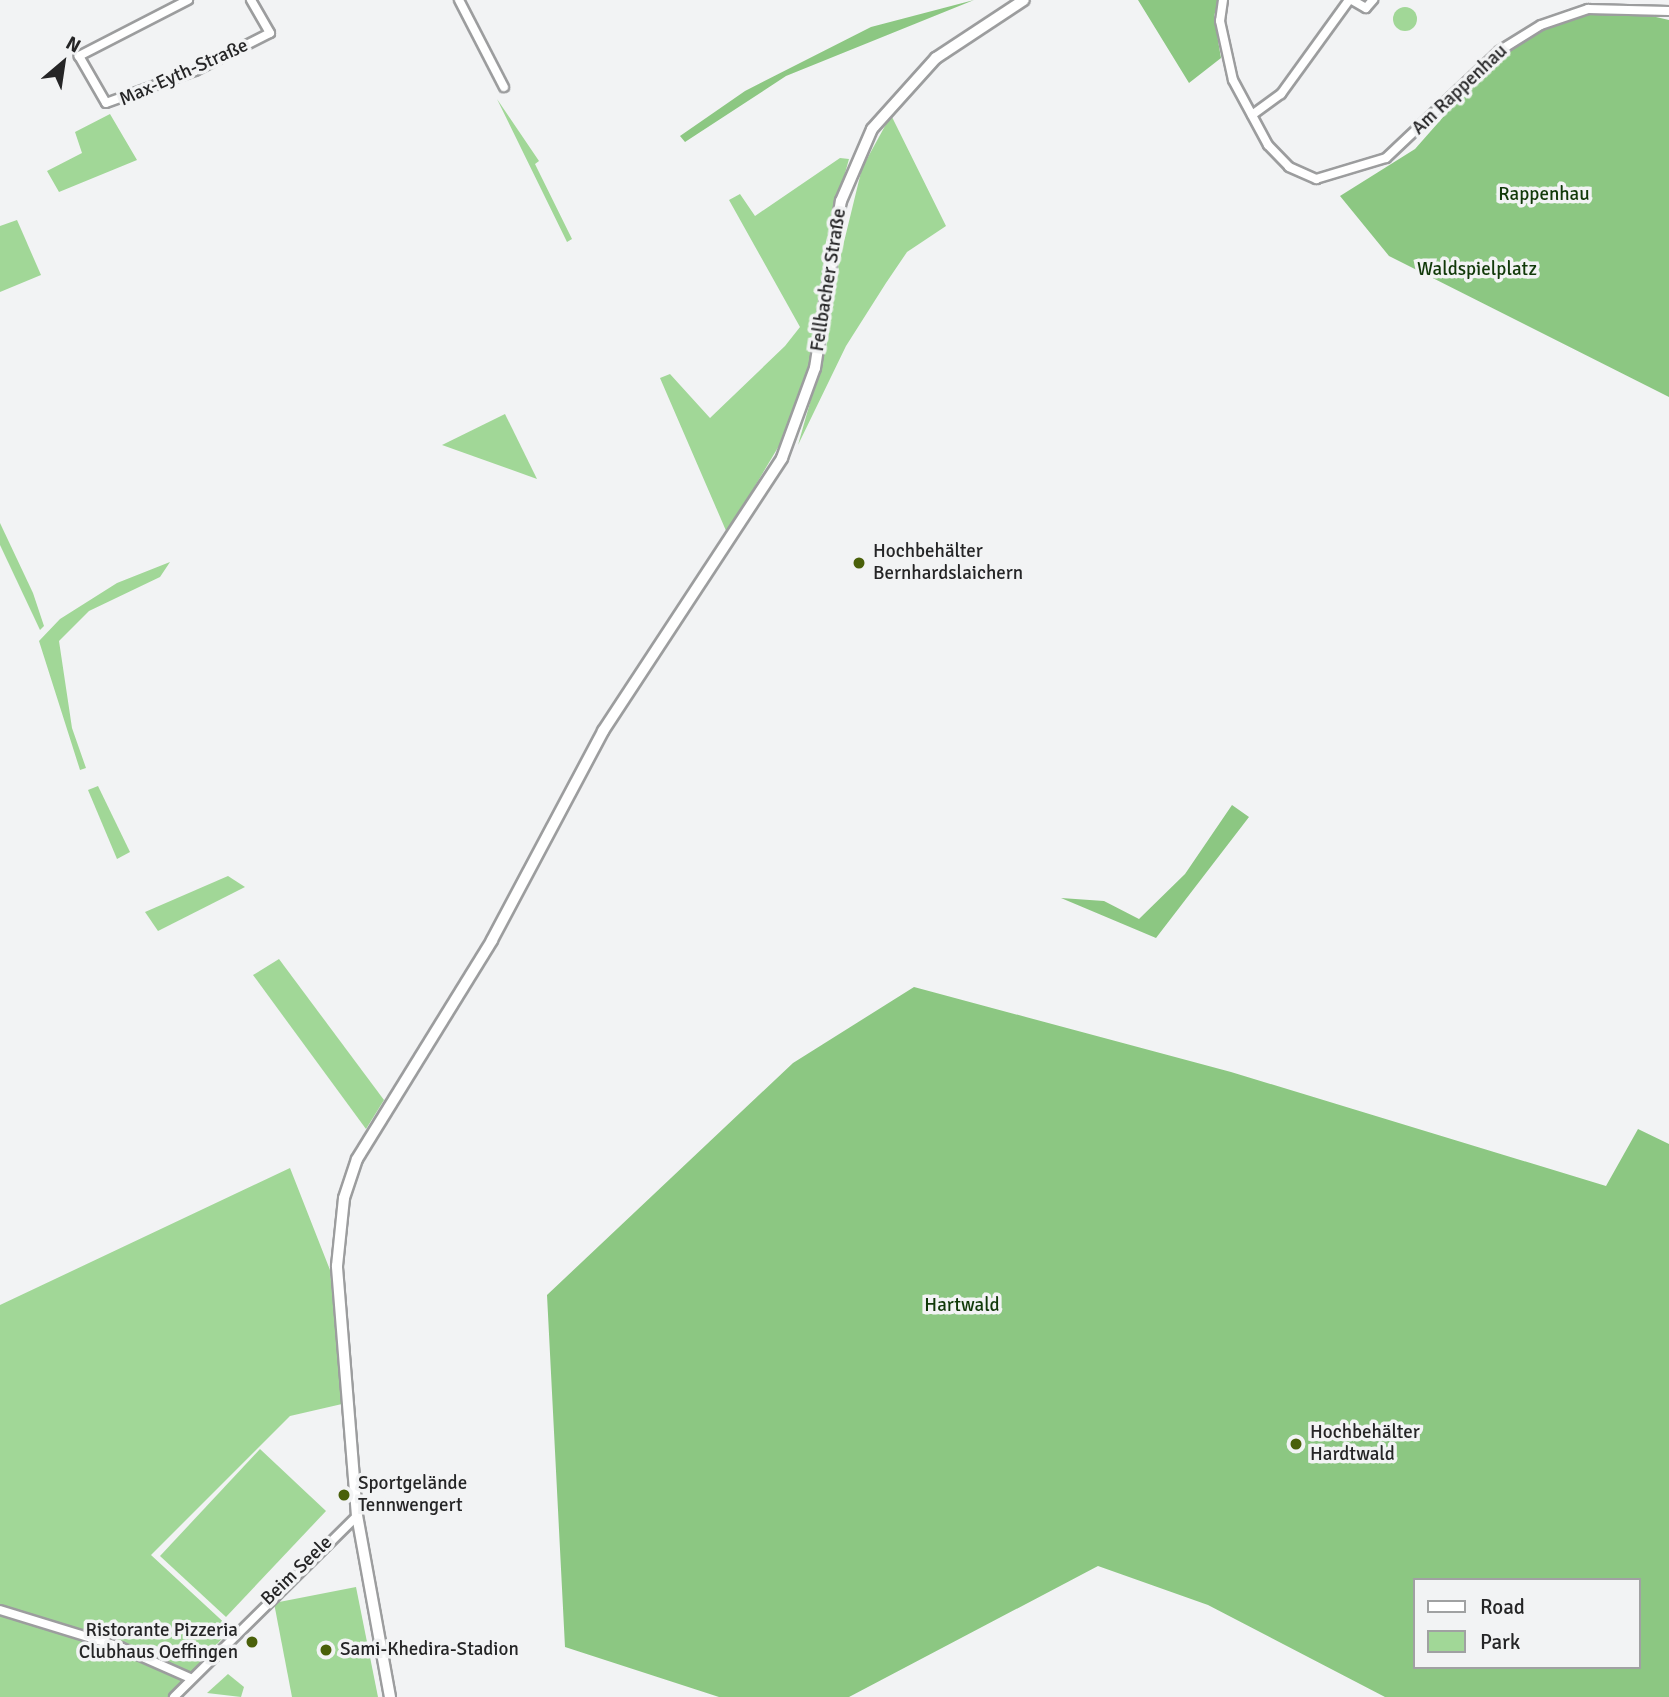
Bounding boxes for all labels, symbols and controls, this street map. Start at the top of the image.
north arrow [28,28,98,98]
text: N [62,31,85,58]
street label: Max-Eyth-Straße [116,34,252,112]
street label: Am Rappenhau [1408,40,1512,140]
park label: Rappenhau [1498,184,1590,206]
street label: Fellbacher Straße [806,207,852,353]
park label: Waldspielplatz [1417,259,1537,281]
place label: Hochbehälter Bernhardslaichern [873,541,1023,585]
marker: Hochbehälter Bernhardslaichern [851,555,867,571]
park label: Hartwald [924,1295,1000,1317]
place label: Hochbehälter Hardtwald [1310,1422,1420,1466]
marker: Hochbehälter Hardtwald [1288,1436,1304,1452]
place label: Sportgelände Tennwengert [358,1473,467,1517]
marker: Sportgelände Tennwengert [336,1487,352,1503]
street label: Beim Seele [257,1532,337,1610]
legend [1414,1578,1641,1669]
text: Road [1480,1594,1525,1620]
place label: Ristorante Pizzeria Clubhaus Oeffingen [79,1620,238,1664]
text: Park [1480,1629,1520,1655]
marker: Ristorante Pizzeria Clubhaus Oeffingen [244,1634,260,1650]
place label: Sami-Khedira-Stadion [340,1639,519,1661]
marker: Sami-Khedira-Stadion [318,1642,334,1658]

